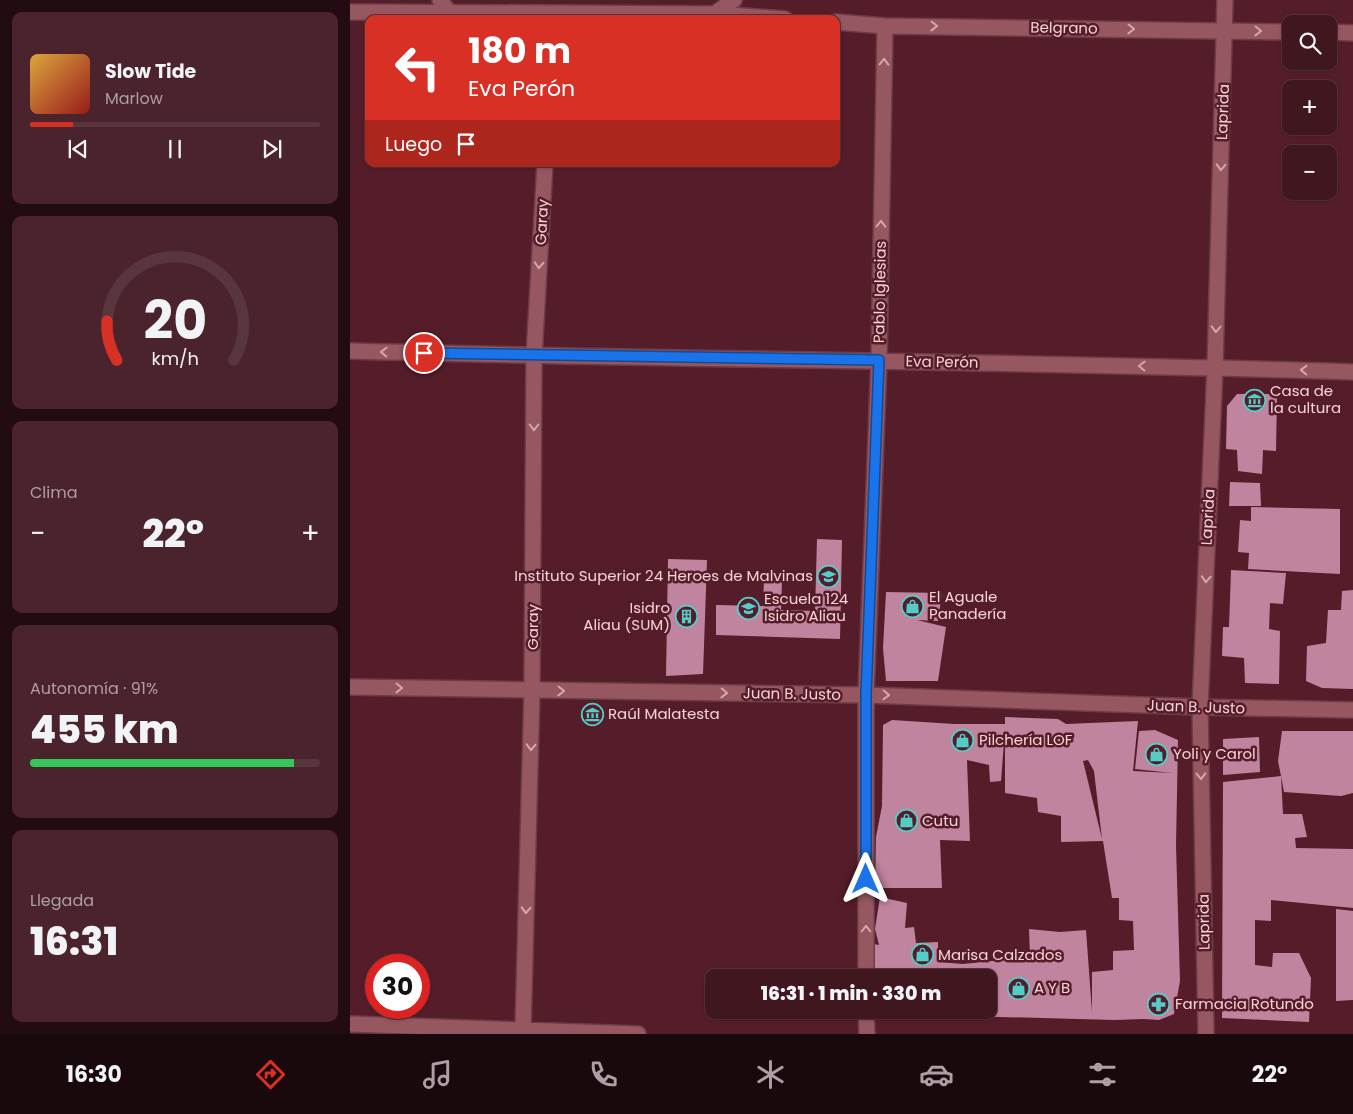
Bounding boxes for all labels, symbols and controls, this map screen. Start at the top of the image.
map controls [1282,15,1337,200]
button: search [1282,15,1337,70]
street label: Belgrano [1030,16,1098,39]
one-way arrow [930,21,938,31]
one-way arrow [1128,24,1135,34]
text: 180 m [468,26,571,75]
one-way arrow [1255,26,1263,36]
icon: left [385,35,450,100]
one-way arrow [879,57,889,65]
text: Slow Tide [105,58,196,85]
text: Eva Perón [468,73,575,104]
button: + [1282,80,1337,135]
street label: Laprida [1211,83,1234,140]
text: Marlow [105,87,163,110]
icon: arrive [452,130,480,158]
text: Luego [385,131,442,158]
icon: previous [64,135,92,163]
icon: pause [161,135,189,163]
icon: next [258,135,286,163]
button: − [1282,145,1337,200]
one-way arrow [1216,163,1226,171]
street label: Garay [530,198,553,245]
one-way arrow [876,220,887,228]
street label: Pablo Iglesias [868,240,891,343]
one-way arrow [534,261,545,269]
text: 20 [143,284,207,357]
one-way arrow [1211,326,1221,333]
pin [403,332,445,374]
icon: arrive [410,339,438,367]
text: km/h [151,346,199,371]
one-way arrow [380,347,388,357]
street label: Eva Perón [905,350,979,373]
one-way arrow [1138,361,1146,371]
one-way arrow [1300,365,1308,376]
place label: Casa de la cultura [1270,380,1341,418]
museum icon: Casa de la cultura [1242,388,1266,412]
one-way arrow [529,424,539,431]
text: Clima [30,481,78,504]
street label: Laprida [1196,488,1219,546]
text: 22° [142,507,204,560]
text: − [30,514,45,553]
text: + [301,514,320,553]
school or university icon: Instituto Superior 24 Heroes de Malvinas [817,564,841,588]
place label: Instituto Superior 24 Heroes de Malvinas [514,565,813,586]
one-way arrow [1200,575,1211,583]
place label: El Aguale Panadería [929,586,1006,624]
place label: Escuela 124 Isidro Aliau [764,588,848,626]
shop icon: El Aguale Panadería [901,594,925,618]
school or university icon: Escuela 124 Isidro Aliau [736,596,760,620]
place label: Isidro Aliau (SUM) [583,597,670,635]
street label: Garay [522,603,543,650]
building icon: Isidro Aliau (SUM) [674,605,698,629]
text: Autonomía · 91% [30,677,158,700]
street label: Juan B. Justo [743,682,841,705]
one-way arrow [395,683,403,693]
one-way arrow [558,686,565,696]
one-way arrow [720,688,728,698]
one-way arrow [882,690,890,701]
street label: Juan B. Justo [1147,694,1245,719]
museum icon: Raúl Malatesta [580,702,604,726]
text: 455 km [30,703,178,756]
place label: Raúl Malatesta [608,703,720,724]
shop icon: Pilchería LOF [951,728,975,752]
place label: Pilchería LOF [979,729,1073,750]
shop icon: Yoli y Carol [1145,742,1169,766]
one-way arrow [525,743,536,751]
place label: Yoli y Carol [1173,743,1256,764]
one-way arrow [1196,772,1206,780]
shop icon: Cutu [894,809,918,833]
place label: Cutu [922,810,958,831]
position arrow [839,852,891,904]
text: Llegada [30,889,94,912]
street label: Laprida [1193,894,1214,950]
one-way arrow [521,906,531,914]
text: 16:31 [30,915,118,968]
one-way arrow [861,925,871,932]
shop icon: Marisa Calzados [910,943,934,967]
place label: Marisa Calzados [938,944,1062,965]
speed limit sign: 30 [365,954,430,1019]
shop icon: A Y B [1006,976,1030,1000]
place label: A Y B [1034,977,1070,998]
text: 16:31 · 1 min · 330 m [761,980,941,1007]
pharmacy icon: Farmacia Rotundo [1147,992,1171,1016]
place label: Farmacia Rotundo [1175,993,1314,1014]
icon: directions [253,1057,288,1092]
icon: music [420,1057,455,1092]
icon: phone [586,1057,621,1092]
icon: climate [753,1057,788,1092]
icon: car [919,1057,954,1092]
icon: filters [1085,1057,1120,1092]
text: 16:30 [66,1059,122,1090]
text: 22° [1252,1059,1287,1090]

